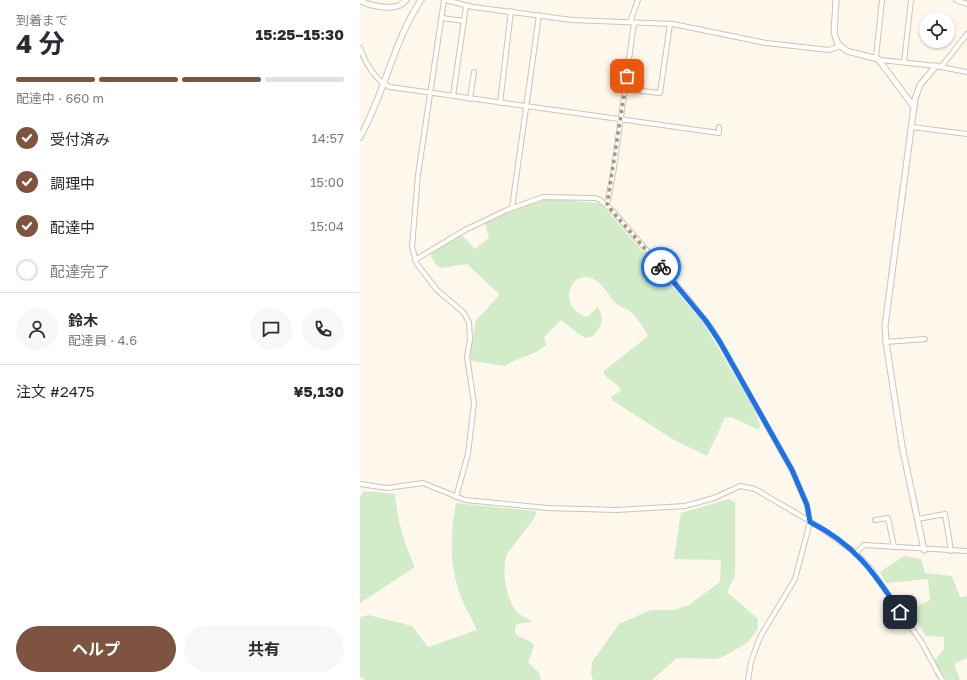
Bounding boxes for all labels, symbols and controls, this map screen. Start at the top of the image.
text: 到着まで [16,12,68,28]
map controls [919,12,955,48]
button: locate [919,12,955,48]
text: 15:25–15:30 [255,25,344,43]
text: 4 分 [16,28,65,59]
pin [610,59,644,93]
icon: bag [616,65,638,87]
text: 配達中 · 660 m [16,90,104,106]
icon: check [16,127,38,149]
text: 受付済み [50,130,110,148]
text: 14:57 [311,130,344,146]
icon: check [16,171,38,193]
text: 調理中 [50,174,95,192]
text: 15:00 [310,174,344,190]
icon: check [16,215,38,237]
text: 配達中 [50,218,95,236]
text: 15:04 [310,218,344,234]
courier [641,247,681,287]
icon: bike [650,256,672,278]
text: 配達完了 [50,262,110,280]
button: person [16,308,58,350]
button: chat [250,308,292,350]
button: phone [302,308,344,350]
text: 鈴木 [68,311,98,329]
text: 配達員 · 4.6 [68,332,137,348]
text: 注文 #2475 [16,382,94,400]
text: ¥5,130 [294,382,344,400]
pin [883,595,917,629]
icon: home [889,601,911,623]
button: ヘルプ [16,626,176,672]
button: 共有 [184,626,344,672]

